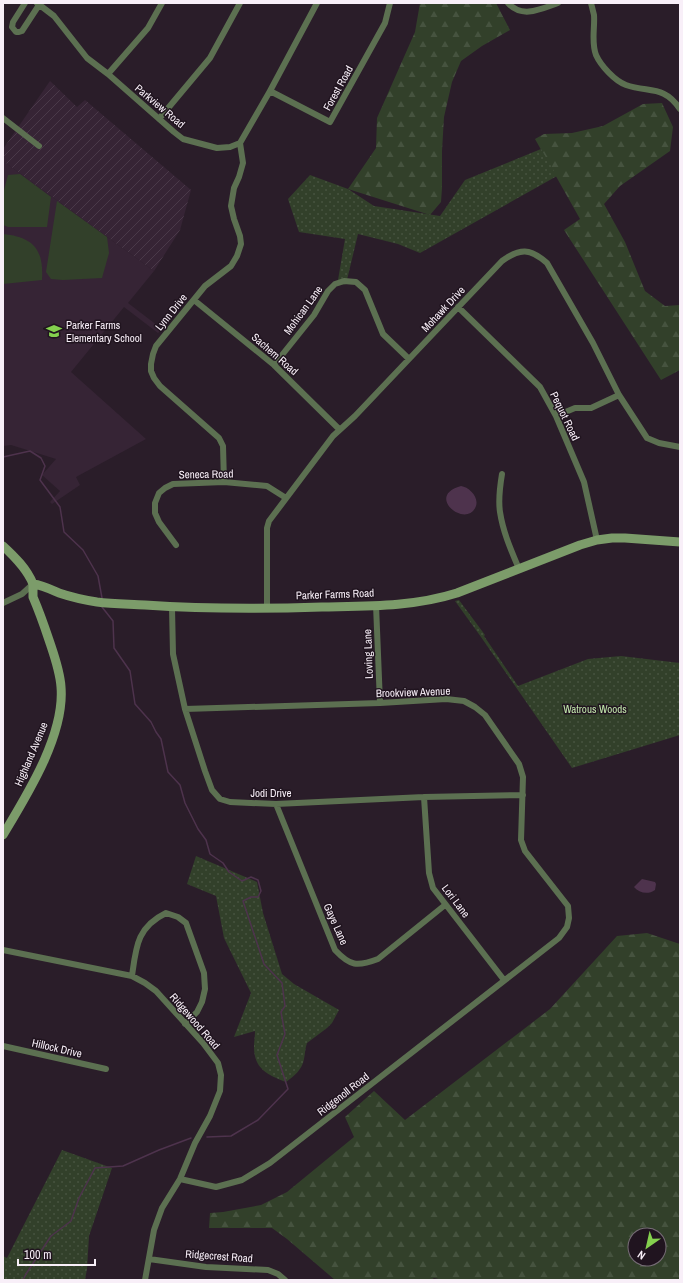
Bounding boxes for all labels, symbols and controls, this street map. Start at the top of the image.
street label: Forest Road [320,63,356,113]
street label: Parkview Road [132,81,188,131]
street label: Mohican Lane [281,283,325,337]
street label: Mohawk Drive [418,283,468,335]
street label: Lynn Drive [152,291,190,333]
place label: Parker Farms Elementary School [66,318,142,345]
school or university icon: Parker Farms Elementary School [45,322,63,340]
street label: Sachem Road [249,330,301,378]
street label: Pequot Road [547,389,583,443]
street label: Seneca Road [179,467,233,481]
street label: Parker Farms Road [296,586,374,602]
street label: Loving Lane [360,629,376,679]
street label: Brookview Avenue [375,684,451,700]
park label: Watrous Woods [563,702,627,716]
street label: Highland Avenue [11,720,51,788]
street label: Jodi Drive [250,786,292,800]
street label: Lori Lane [439,882,473,920]
street label: Gaye Lane [321,901,351,947]
street label: Ridgewood Road [167,990,223,1052]
street label: Hillock Drive [31,1035,83,1061]
street label: Ridgenoll Road [314,1069,372,1119]
north arrow [627,1227,667,1267]
scale bar [18,1241,95,1267]
text: 100 m [24,1247,51,1263]
street label: Ridgecrest Road [185,1247,253,1265]
text: N [635,1248,648,1263]

